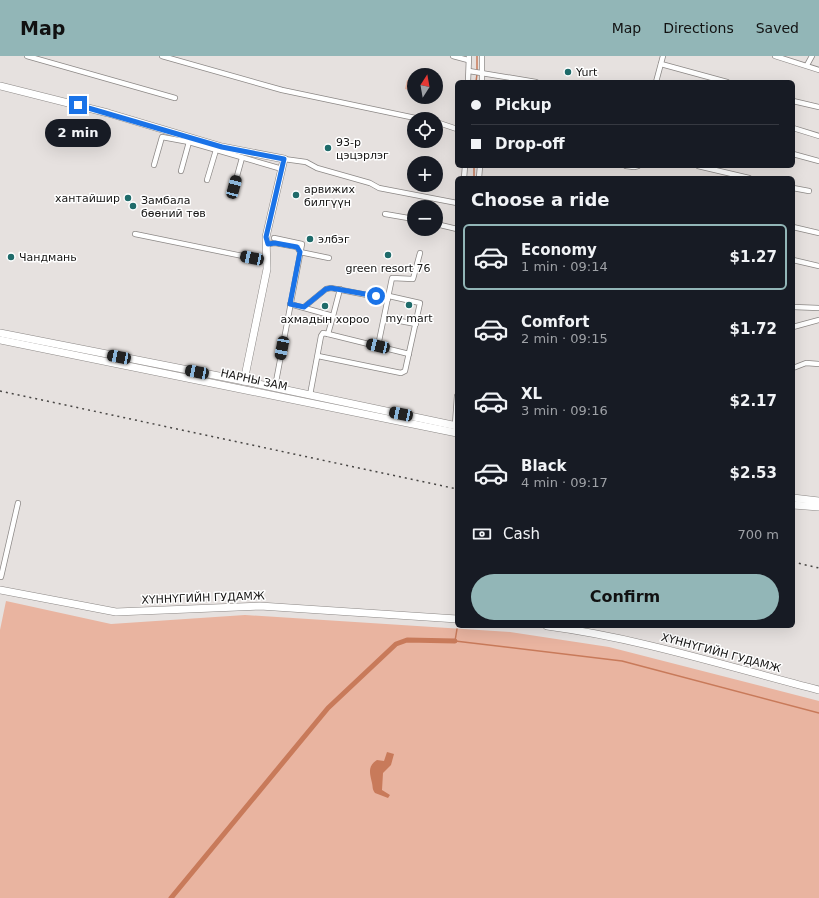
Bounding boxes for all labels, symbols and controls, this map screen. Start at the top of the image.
text: Map [20,17,65,39]
text: Map [612,20,641,36]
text: Directions [663,20,734,36]
text: Saved [756,20,799,36]
place label: Yurt [575,66,598,79]
marker: Yurt [563,67,573,77]
north arrow [407,68,443,104]
map controls [407,68,443,236]
route end [69,96,87,114]
text: Pickup [495,96,551,114]
button: locate [407,112,443,148]
callout: 2 min [45,119,111,147]
text: 2 min [58,125,98,140]
text: Drop-off [495,135,565,153]
place label: 93-р цэцэрлэг [336,136,389,162]
marker: 93-р цэцэрлэг [323,143,333,153]
button: + [407,156,443,192]
car [225,174,243,200]
place label: арвижих билгүүн [304,183,355,209]
text: Choose a ride [471,189,610,210]
marker: арвижих билгүүн [291,190,301,200]
place label: хантайшир [55,192,120,205]
marker: хантайшир [123,193,133,203]
place label: Замбала бөөний төв [141,194,206,220]
button: − [407,200,443,236]
marker: Замбала бөөний төв [128,201,138,211]
place label: элбэг [318,233,350,246]
marker: элбэг [305,234,315,244]
icon: car [473,239,509,275]
text: Economy [521,241,597,259]
text: $1.27 [730,248,777,266]
car [239,250,265,266]
marker: green resort 76 [383,250,393,260]
place label: Чандмань [19,251,77,264]
marker: Чандмань [6,252,16,262]
text: 1 min · 09:14 [521,259,608,274]
place label: green resort 76 [345,262,431,275]
route start [367,287,385,305]
marker: my mart [404,300,414,310]
marker: ахмадын хороо [320,301,330,311]
icon: car [473,311,509,347]
place label: my mart [385,312,433,325]
place label: ахмадын хороо [281,313,370,326]
text: Comfort [521,313,589,331]
text: $1.72 [730,320,777,338]
text: 2 min · 09:15 [521,331,608,346]
car [274,335,290,361]
car [365,337,391,355]
car [106,349,132,365]
car [184,364,210,380]
street label: НАРНЫ ЗАМ [219,367,289,393]
icon: car [473,383,509,419]
text: XL [521,385,542,403]
text: $2.17 [730,392,777,410]
text: 3 min · 09:16 [521,403,608,418]
car [388,406,414,422]
icon: car [473,455,509,491]
text: Black [521,457,567,475]
text: $2.53 [730,464,777,482]
text: 4 min · 09:17 [521,475,608,490]
icon: cash [471,523,493,545]
text: Cash [503,525,540,543]
text: 700 m [737,527,779,542]
button: Confirm [471,574,779,620]
street label: ХҮННҮГИЙН ГУДАМЖ [141,589,265,607]
street label: ХҮННҮГИЙН ГУДАМЖ [660,631,782,675]

